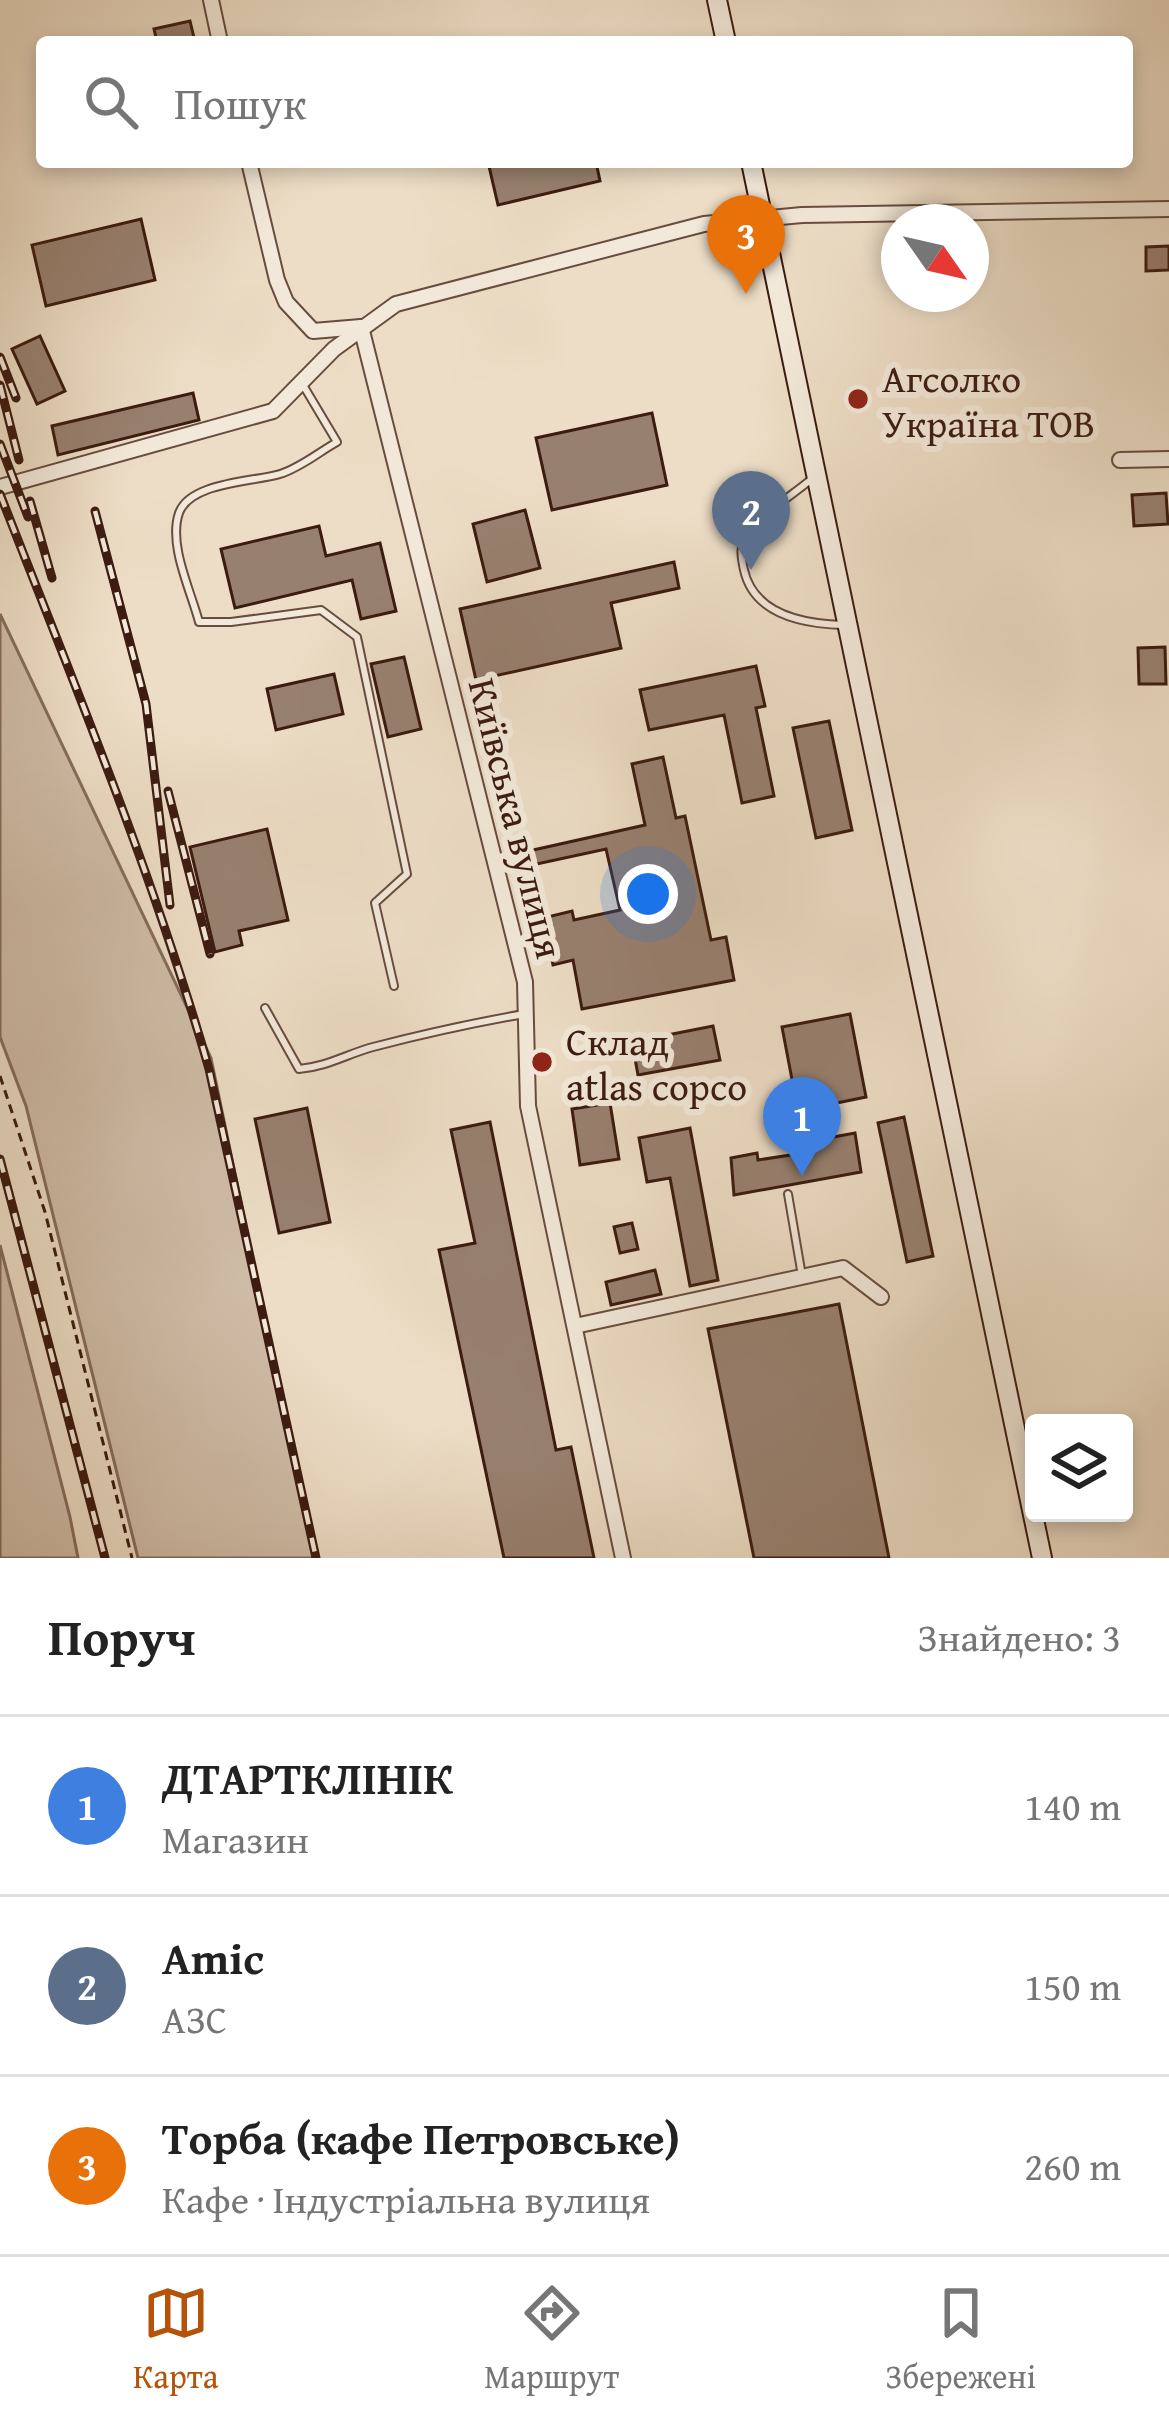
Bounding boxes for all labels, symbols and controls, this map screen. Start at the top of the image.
search box [36,36,1133,168]
icon: search [78,69,144,135]
text: Пошук [174,70,307,135]
pin: 3 [707,195,785,294]
north arrow [881,204,989,312]
place label: Агсолко Україна ТОВ [882,349,1095,451]
marker: Агсолко Україна ТОВ [845,386,871,412]
pin: 2 [712,471,790,570]
street label: Київська вулиця [455,672,579,964]
your location [618,864,678,924]
place label: Склад atlas copco [566,1012,747,1114]
marker: Склад atlas copco [529,1049,555,1075]
pin: 1 [763,1077,841,1176]
map controls [1025,1414,1133,1522]
button: layers [1025,1414,1133,1522]
text: Поруч [48,1599,195,1674]
text: Знайдено: 3 [918,1608,1121,1665]
text: ДТАРТКЛІНІК [162,1745,453,1810]
text: 1 [77,1777,97,1834]
text: 140 m [1024,1777,1121,1834]
text: Магазин [162,1810,309,1867]
text: Amic [162,1925,264,1990]
text: 2 [77,1957,97,2014]
text: 150 m [1024,1957,1121,2014]
text: АЗС [162,1990,227,2047]
text: Торба (кафе Петровське) [162,2105,680,2170]
text: 3 [77,2137,97,2194]
text: 260 m [1024,2137,1121,2194]
text: Кафе · Індустріальна вулиця [162,2170,650,2227]
tab: Карта [133,2280,218,2400]
tab: Маршрут [484,2280,619,2400]
tab: Збережені [885,2280,1036,2400]

